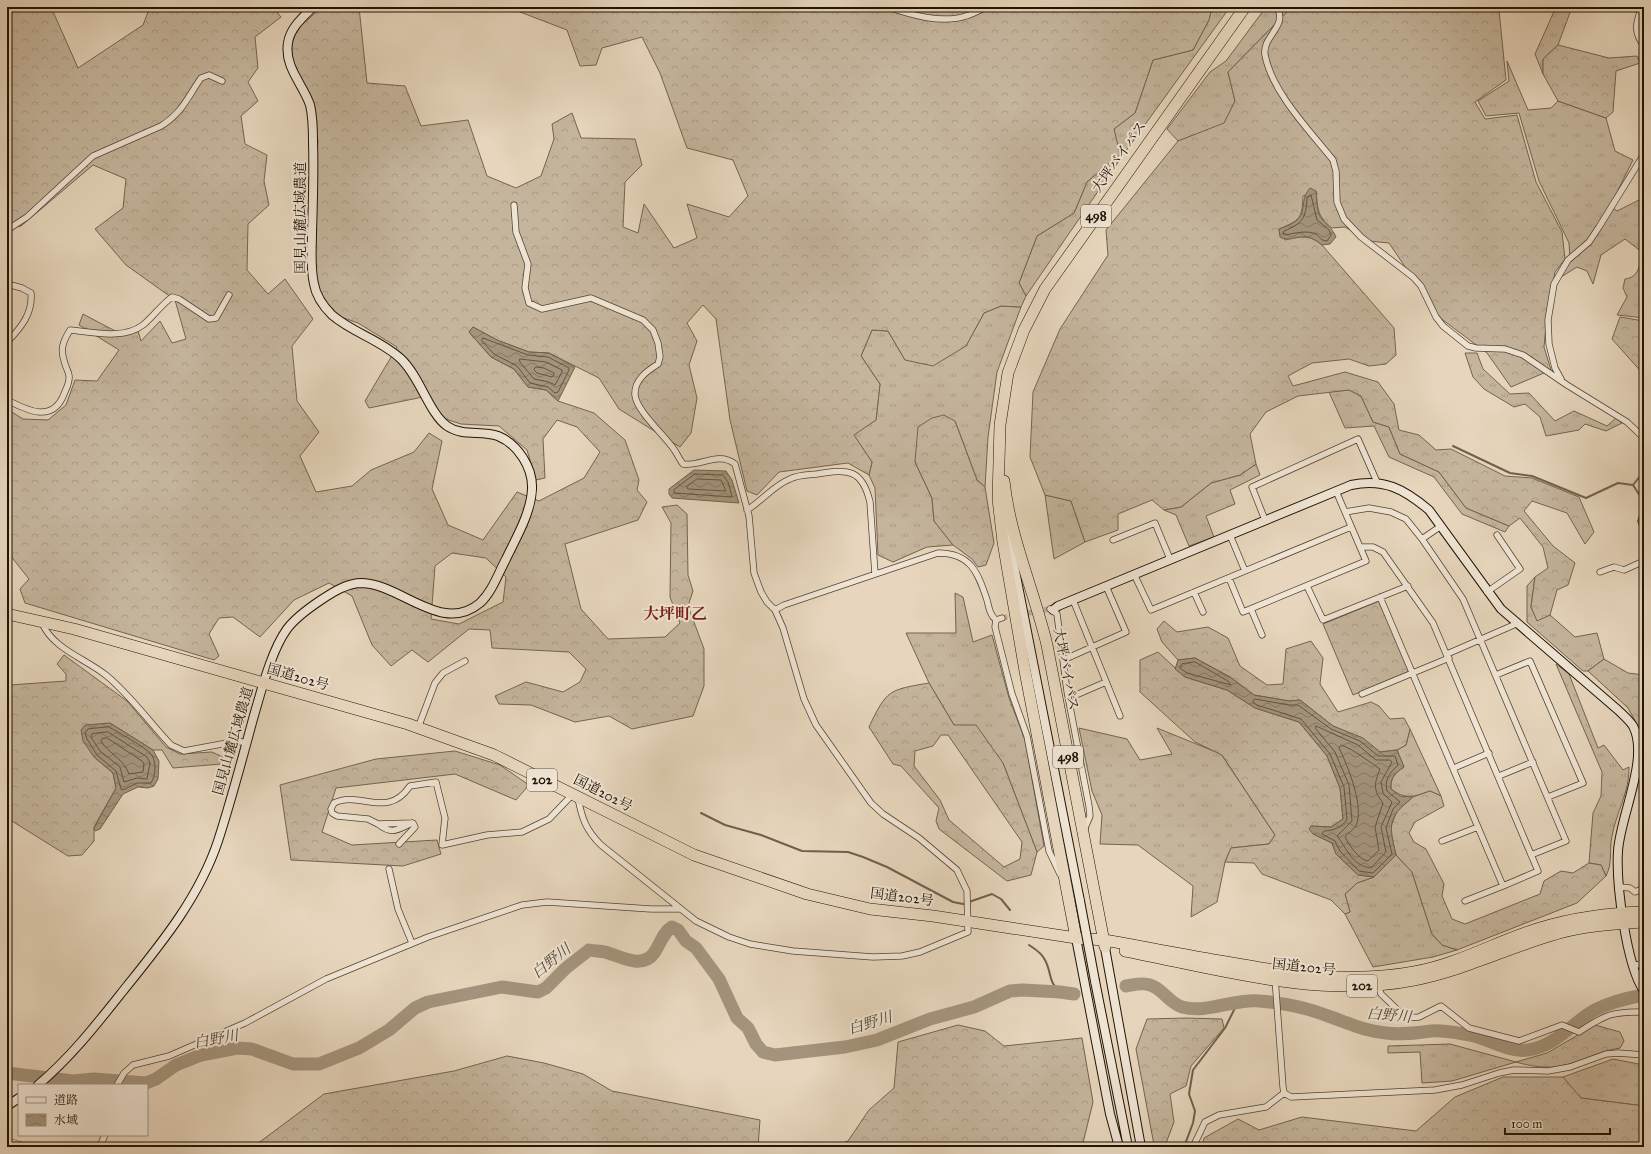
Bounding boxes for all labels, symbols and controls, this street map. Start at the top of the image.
street label: 大坪バイパス [1088,118,1150,196]
street label: 国見山麓広域農道 [292,162,309,274]
road number: 498 [1081,205,1111,227]
district label: 大坪町乙 [643,604,707,623]
street label: 大坪バイパス [1050,626,1082,712]
street label: 国道202号 [265,660,331,694]
street label: 国見山麓広域農道 [209,685,257,797]
road number: 498 [1053,746,1083,768]
road number: 202 [527,769,557,791]
street label: 国道202号 [571,771,635,815]
street label: 国道202号 [869,885,935,909]
water label: 白野川 [528,939,576,982]
street label: 国道202号 [1271,955,1337,979]
road number: 202 [1347,975,1377,997]
water label: 白野川 [1366,1004,1414,1026]
water label: 白野川 [846,1007,896,1038]
water label: 白野川 [192,1026,242,1052]
legend [18,1084,148,1136]
text: 道路 [54,1093,78,1107]
scale bar [1505,1110,1610,1136]
text: 水域 [54,1113,78,1127]
text: 100 m [1511,1117,1542,1131]

